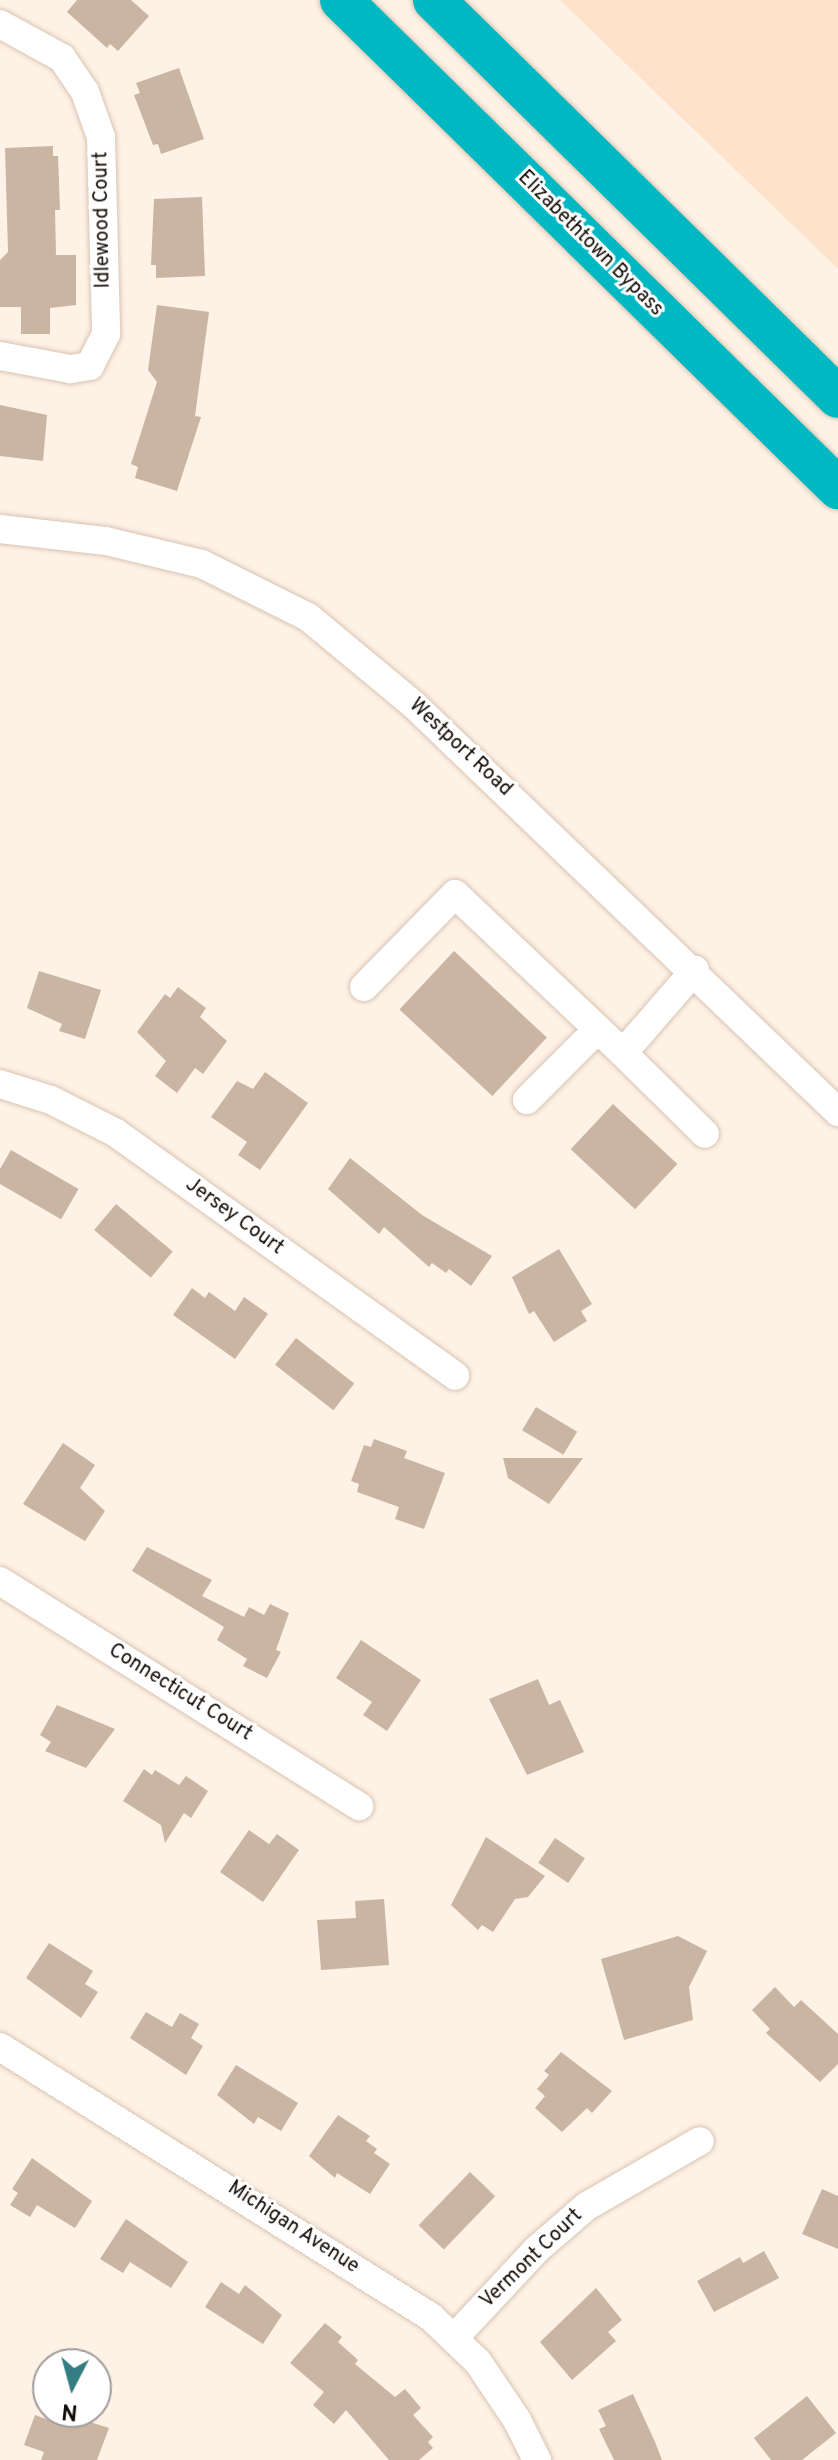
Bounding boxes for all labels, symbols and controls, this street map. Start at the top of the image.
street label: Idlewood Court [90,151,116,289]
street label: Elizabethtown Bypass [512,166,668,322]
street label: Westport Road [403,694,517,802]
street label: Jersey Court [180,1173,288,1261]
street label: Connecticut Court [104,1639,256,1747]
street label: Michigan Avenue [223,2176,363,2280]
street label: Vermont Court [476,2204,588,2314]
north arrow [32,2348,112,2428]
text: N [60,2396,79,2425]

